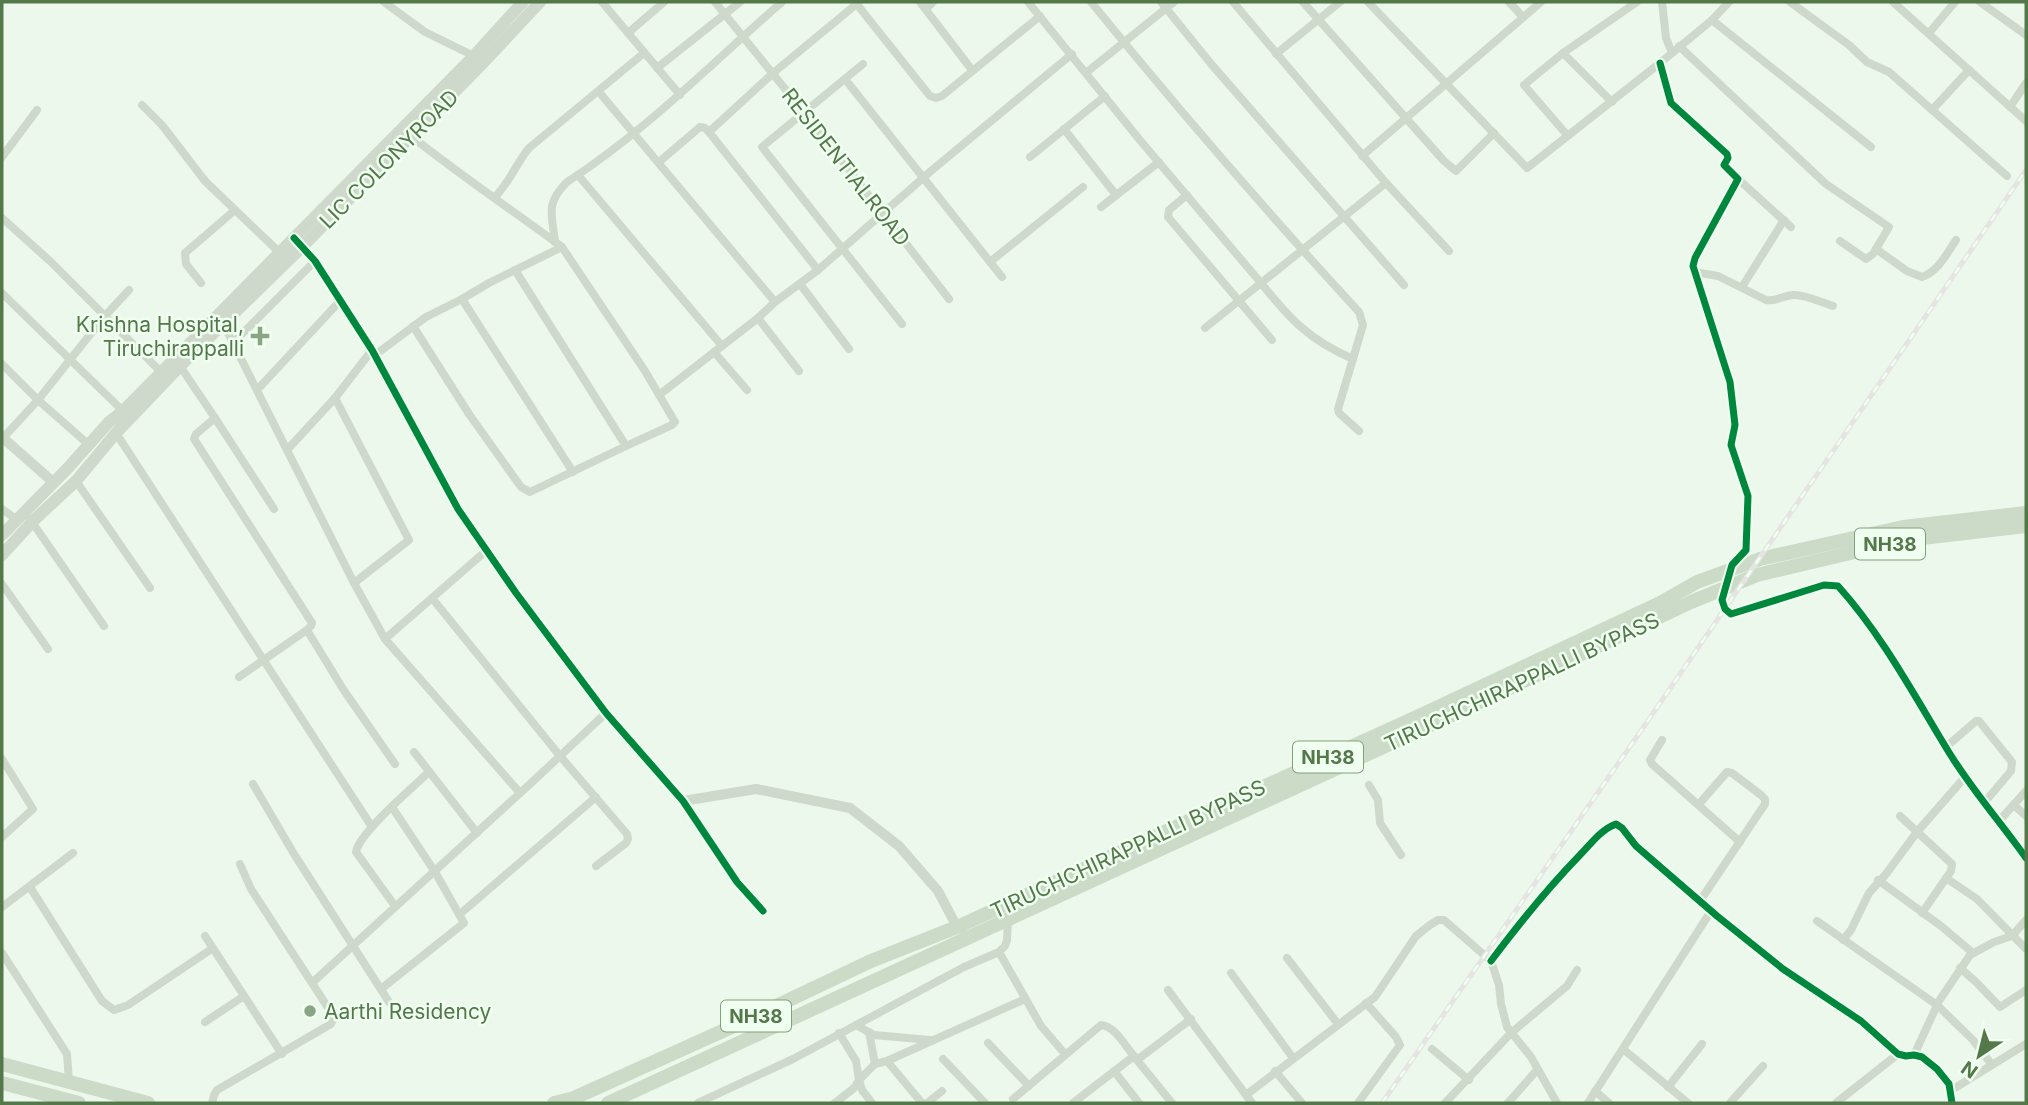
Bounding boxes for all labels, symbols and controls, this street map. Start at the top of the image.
street label: RESIDENTIALROAD [777,83,915,251]
street label: LIC COLONYROAD [314,84,464,234]
place label: Krishna Hospital, Tiruchirappalli [76,312,244,361]
marker: Krishna Hospital, Tiruchirappalli [250,326,270,346]
road number: NH38 [1855,528,1925,559]
street label: TIRUCHCHIRAPPALLI BYPASS [1381,607,1663,757]
road number: NH38 [1293,742,1363,772]
street label: TIRUCHCHIRAPPALLI BYPASS [987,774,1269,924]
place label: Aarthi Residency [324,999,492,1024]
road number: NH38 [721,1000,791,1032]
marker: Aarthi Residency [302,1003,318,1019]
north arrow [1944,1021,2014,1091]
text: N [1957,1056,1982,1083]

